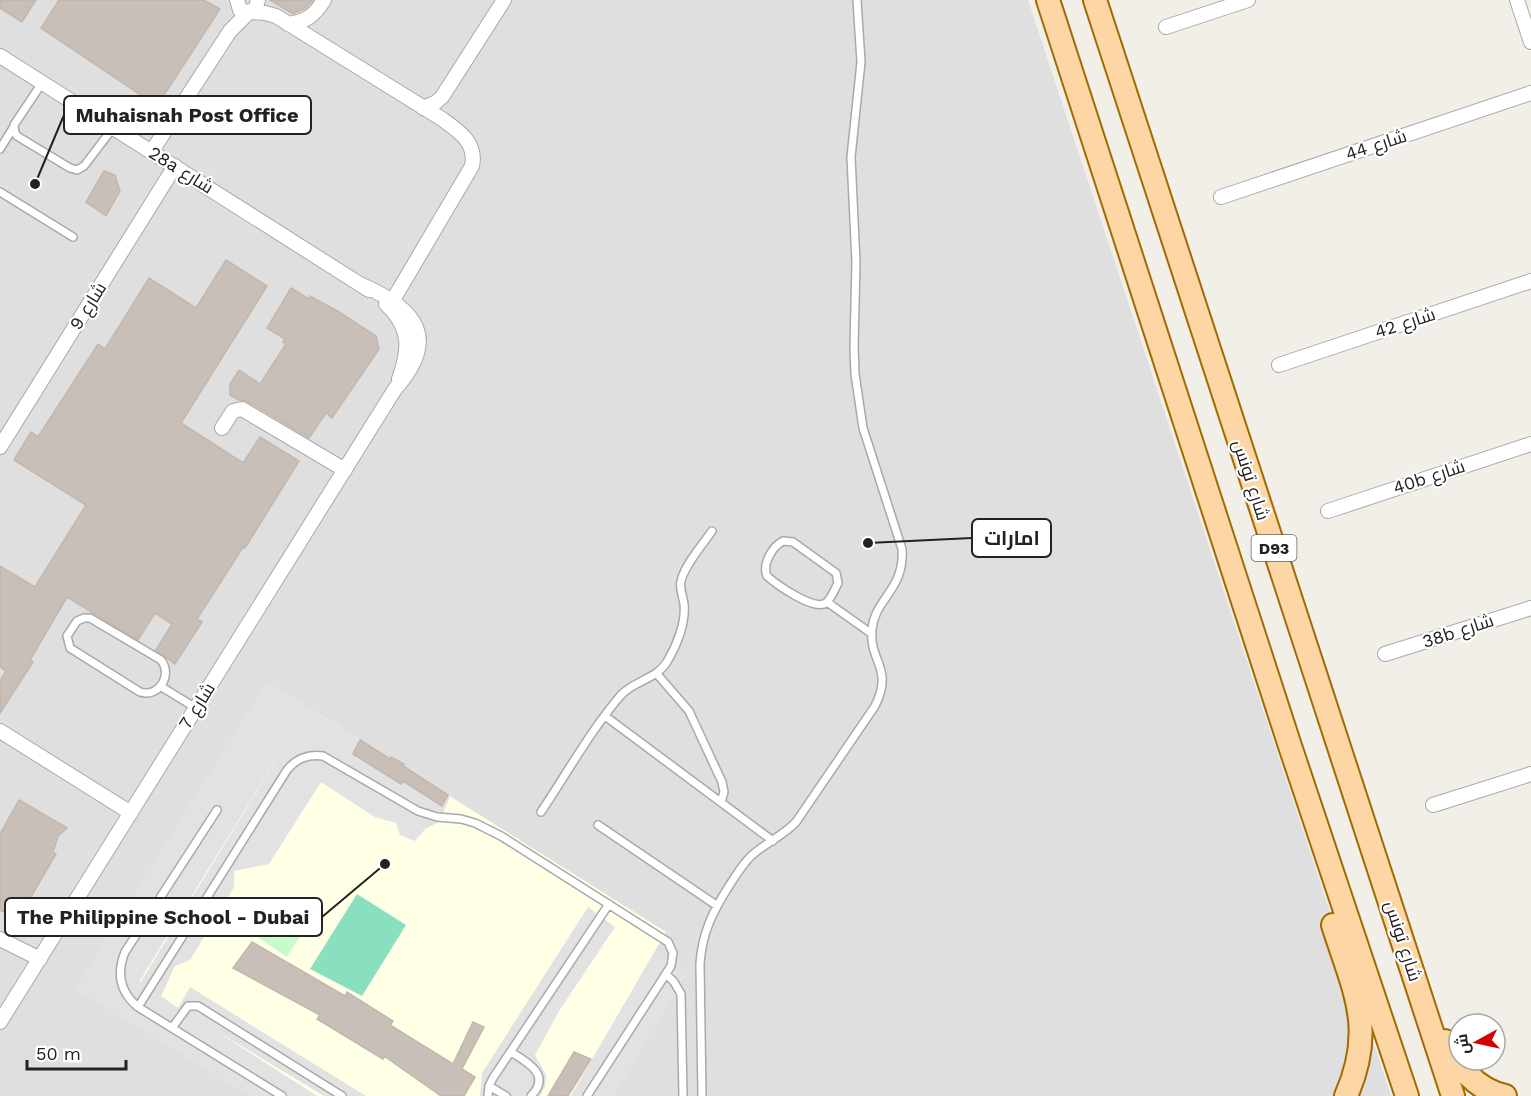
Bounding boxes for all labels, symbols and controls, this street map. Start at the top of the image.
callout: Muhaisnah Post Office [64,96,311,134]
text: Muhaisnah Post Office [75,103,299,127]
street label: شارع 44 [1343,125,1410,166]
street label: 28a شارع [144,141,218,199]
street label: شارع 9 [65,278,112,334]
street label: شارع 42 [1372,303,1438,344]
street label: شارع تونس [1227,437,1274,523]
street label: 40b شارع [1390,455,1468,500]
callout: امارات [972,519,1051,557]
text: امارات [984,526,1040,550]
road number: D93 [1252,535,1296,561]
street label: 38b شارع [1419,609,1497,654]
street label: شارع 7 [174,678,221,734]
callout: The Philippine School - Dubai [5,898,322,936]
street label: شارع تونس [1379,898,1426,984]
text: The Philippine School - Dubai [17,905,309,929]
north arrow [1447,1012,1507,1072]
scale bar [27,1033,126,1071]
text: ش [1452,1033,1473,1056]
text: 50 m [36,1043,81,1064]

